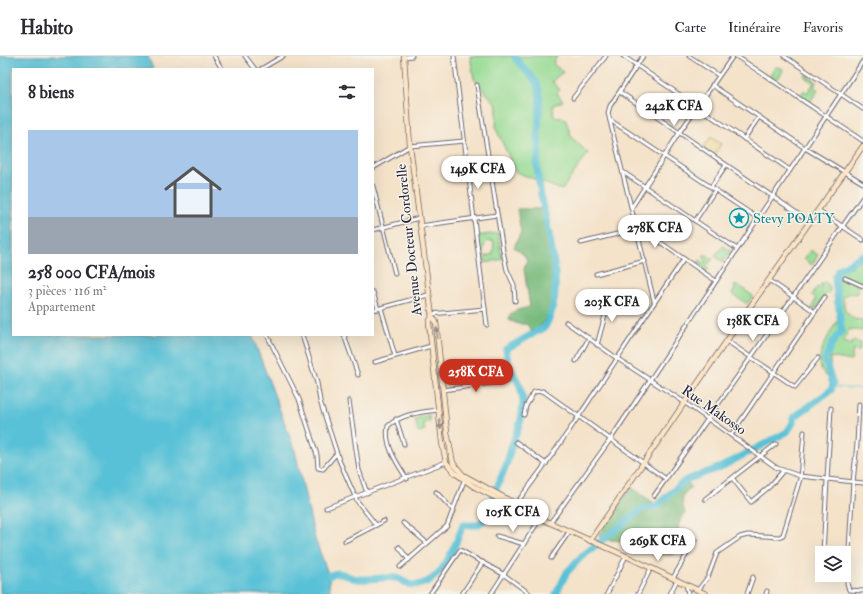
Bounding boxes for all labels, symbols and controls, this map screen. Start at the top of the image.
text: Habito [20,16,73,40]
text: Carte [675,19,706,36]
text: Itinéraire [728,19,781,36]
text: Favoris [803,19,843,36]
icon: filters [336,81,358,103]
text: 8 biens [28,82,74,103]
pin: 242K CFA [633,93,715,127]
text: 242K CFA [645,98,703,114]
icon: home [157,156,229,228]
pin: 149K CFA [437,156,519,190]
text: 149K CFA [450,161,506,177]
street label: Avenue Docteur Cordorelle [393,163,426,318]
place icon: Stevy POATY [728,207,750,229]
place label: Stevy POATY [753,210,835,228]
pin: 278K CFA [614,215,696,249]
text: 278K CFA [627,220,683,236]
text: 258 000 CFA/mois [28,262,155,283]
text: 3 pièces · 116 m² [28,283,107,299]
pin: 203K CFA [571,289,653,323]
text: 203K CFA [584,294,640,310]
text: Appartement [28,299,96,315]
pin: 138K CFA [712,308,794,342]
text: 138K CFA [726,313,780,329]
one-way arrow [434,327,440,339]
pin: 258K CFA [435,359,517,393]
text: 258K CFA [448,364,504,380]
street label: Rue Makosso [679,382,750,439]
one-way arrow [436,418,443,430]
pin: 105K CFA [472,499,554,533]
text: 105K CFA [486,504,540,520]
pin: 269K CFA [617,528,699,562]
text: 269K CFA [629,533,687,549]
map controls [815,546,851,582]
button: layers [815,546,851,582]

